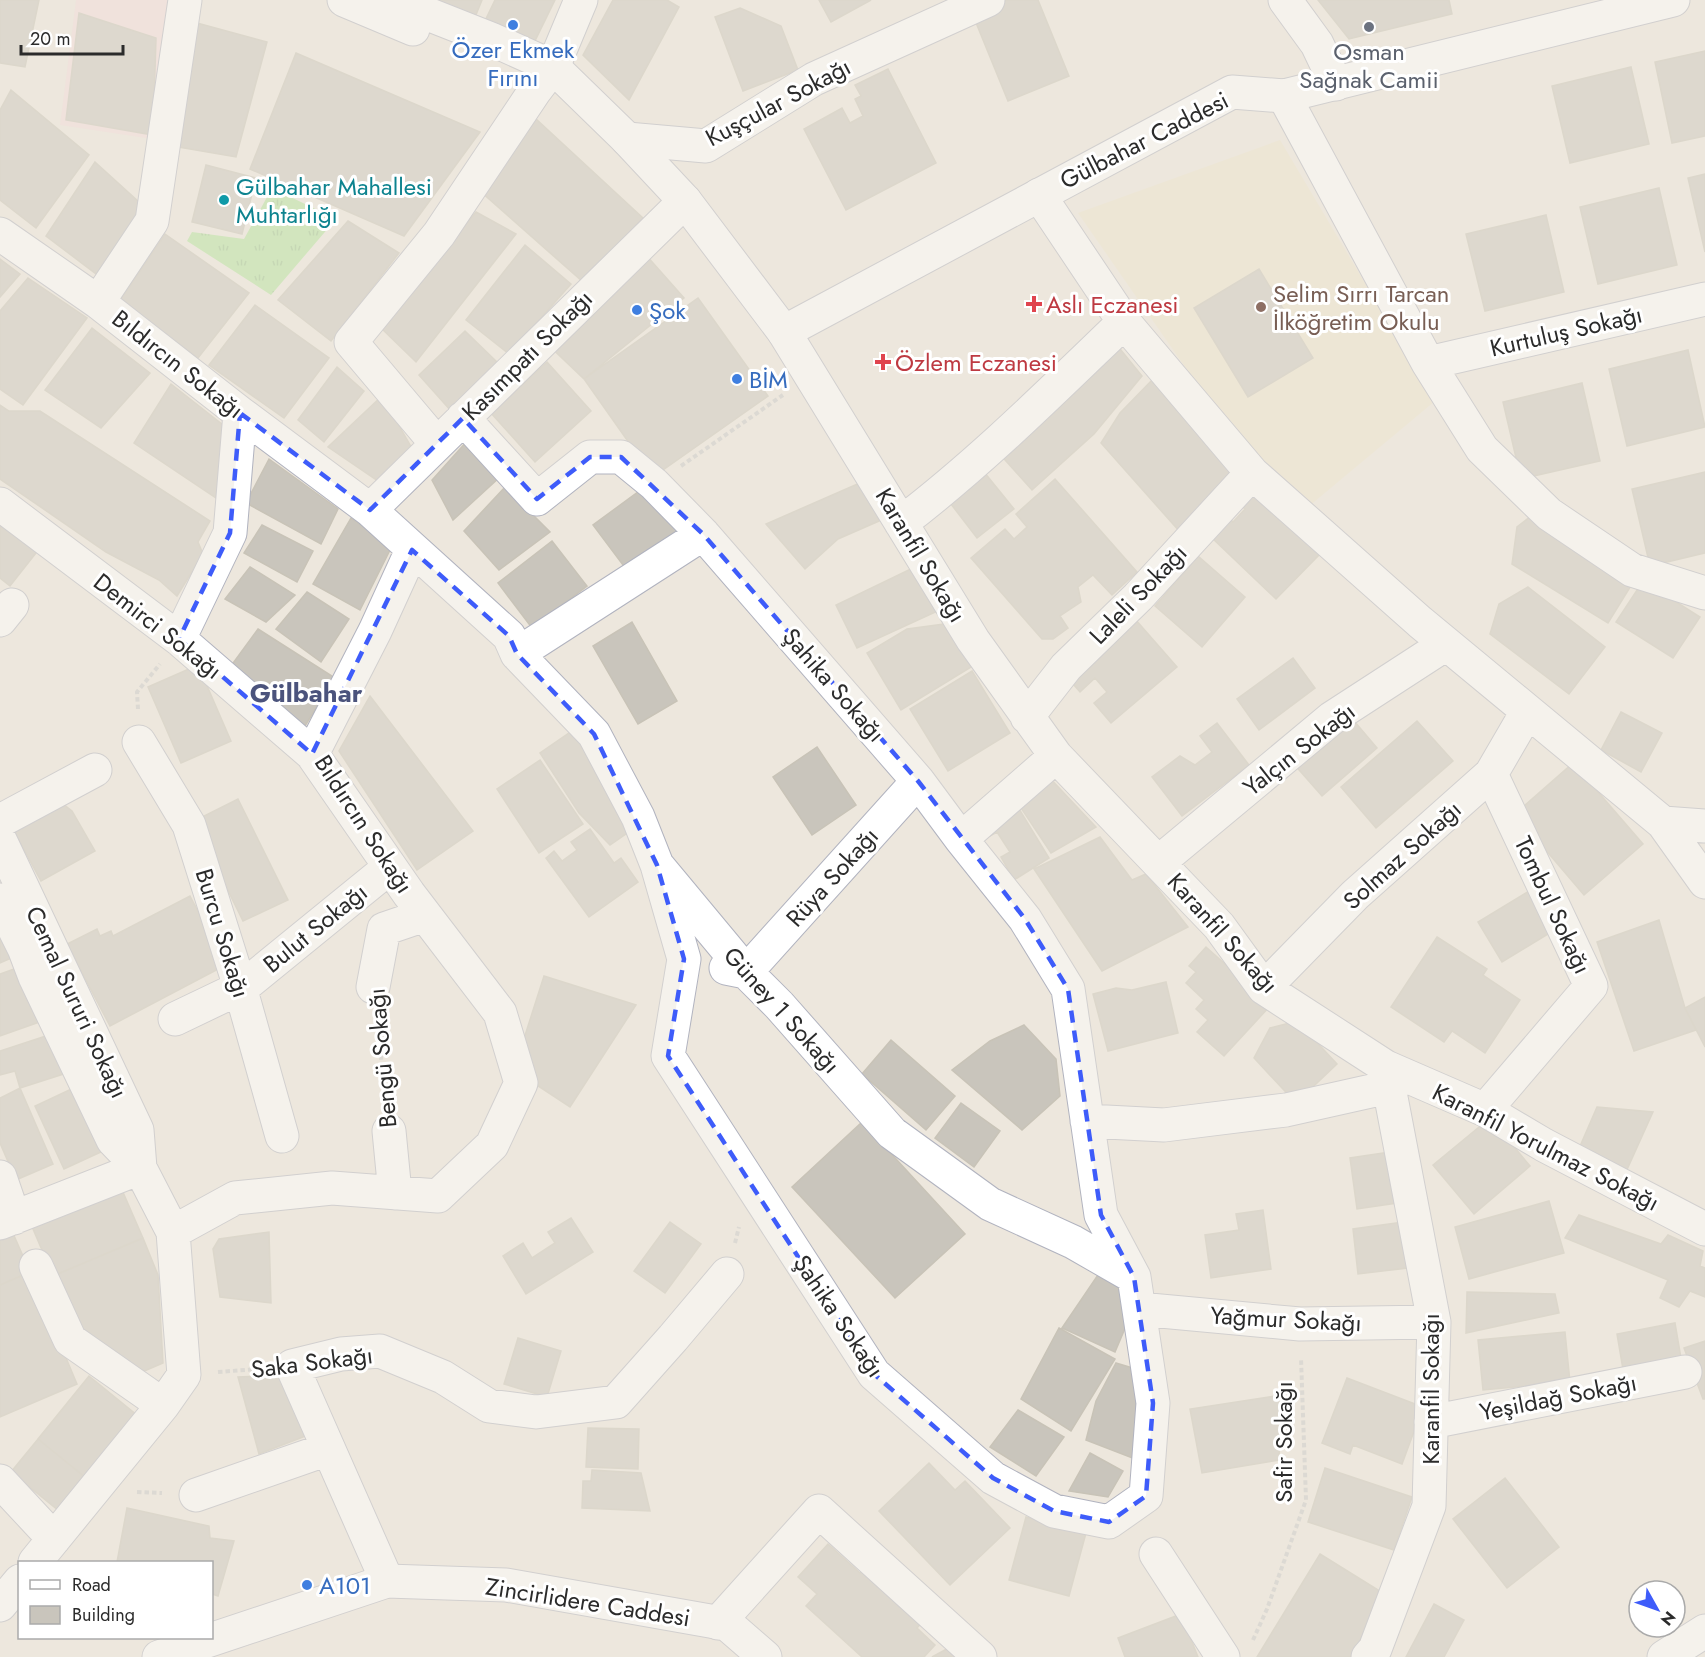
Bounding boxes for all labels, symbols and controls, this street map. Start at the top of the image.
scale bar [21,18,123,56]
marker: Özer Ekmek Fırını [506,18,520,32]
marker: Osman Sağnak Camii [1362,20,1376,34]
text: 20 m [30,26,70,52]
place label: Özer Ekmek Fırını [452,32,575,95]
place label: Osman Sağnak Camii [1299,34,1439,97]
street label: Kuşçular Sokağı [699,49,857,155]
street label: Gülbahar Caddesi [1054,82,1234,198]
place label: Gülbahar Mahallesi Muhtarlığı [236,169,432,232]
marker: Gülbahar Mahallesi Muhtarlığı [217,193,231,207]
place label: Selim Sırrı Tarcan İlköğretim Okulu [1273,276,1449,339]
street label: Kasımpatı Sokağı [454,282,600,428]
place label: Aslı Eczanesi [1046,287,1179,322]
place label: Şok [649,293,686,328]
street label: Kurtuluş Sokağı [1486,296,1646,366]
marker: Aslı Eczanesi [1027,297,1041,311]
marker: Selim Sırrı Tarcan İlköğretim Okulu [1254,300,1268,314]
street label: Bıldırcın Sokağı [105,301,251,427]
marker: Şok [630,303,644,317]
place label: Özlem Eczanesi [895,345,1057,380]
marker: Özlem Eczanesi [876,355,890,369]
place label: BİM [749,362,788,397]
marker: BİM [730,372,744,386]
street label: Karanfil Sokağı [867,481,975,629]
street label: Laleli Sokağı [1081,536,1195,652]
street label: Demirci Sokağı [86,565,230,687]
street label: Şahika Sokağı [774,620,894,750]
district label: Gülbahar [250,674,363,712]
street label: Yalçın Sokağı [1235,694,1363,804]
street label: Bıldırcın Sokağı [306,748,422,900]
street label: Solmaz Sokağı [1335,792,1469,918]
street label: Rüya Sokağı [778,819,886,935]
street label: Tombul Sokağı [1506,831,1600,979]
street label: Burcu Sokağı [187,864,259,1002]
street label: Karanfil Sokağı [1159,865,1287,1001]
street label: Bulut Sokağı [255,875,375,981]
street label: Cemal Sururi Sokağı [17,900,137,1104]
street label: Güney 1 Sokağı [716,939,848,1081]
street label: Bengü Sokağı [358,987,406,1129]
street label: Karanfil Yorulmaz Sokağı [1426,1075,1666,1219]
street label: Şahika Sokağı [785,1248,893,1384]
street label: Yağmur Sokağı [1210,1298,1362,1340]
street label: Karanfil Sokağı [1413,1313,1448,1465]
street label: Saka Sokağı [249,1337,375,1387]
street label: Yeşildağ Sokağı [1476,1365,1640,1429]
street label: Safir Sokağı [1266,1381,1301,1503]
legend [18,1561,213,1639]
place label: А101 [319,1568,371,1603]
street label: Zincirlidere Caddesi [483,1569,693,1635]
text: Road [72,1572,111,1598]
marker: А101 [300,1578,314,1592]
north arrow [1627,1579,1687,1639]
text: Building [72,1602,135,1628]
text: N [1655,1606,1681,1631]

